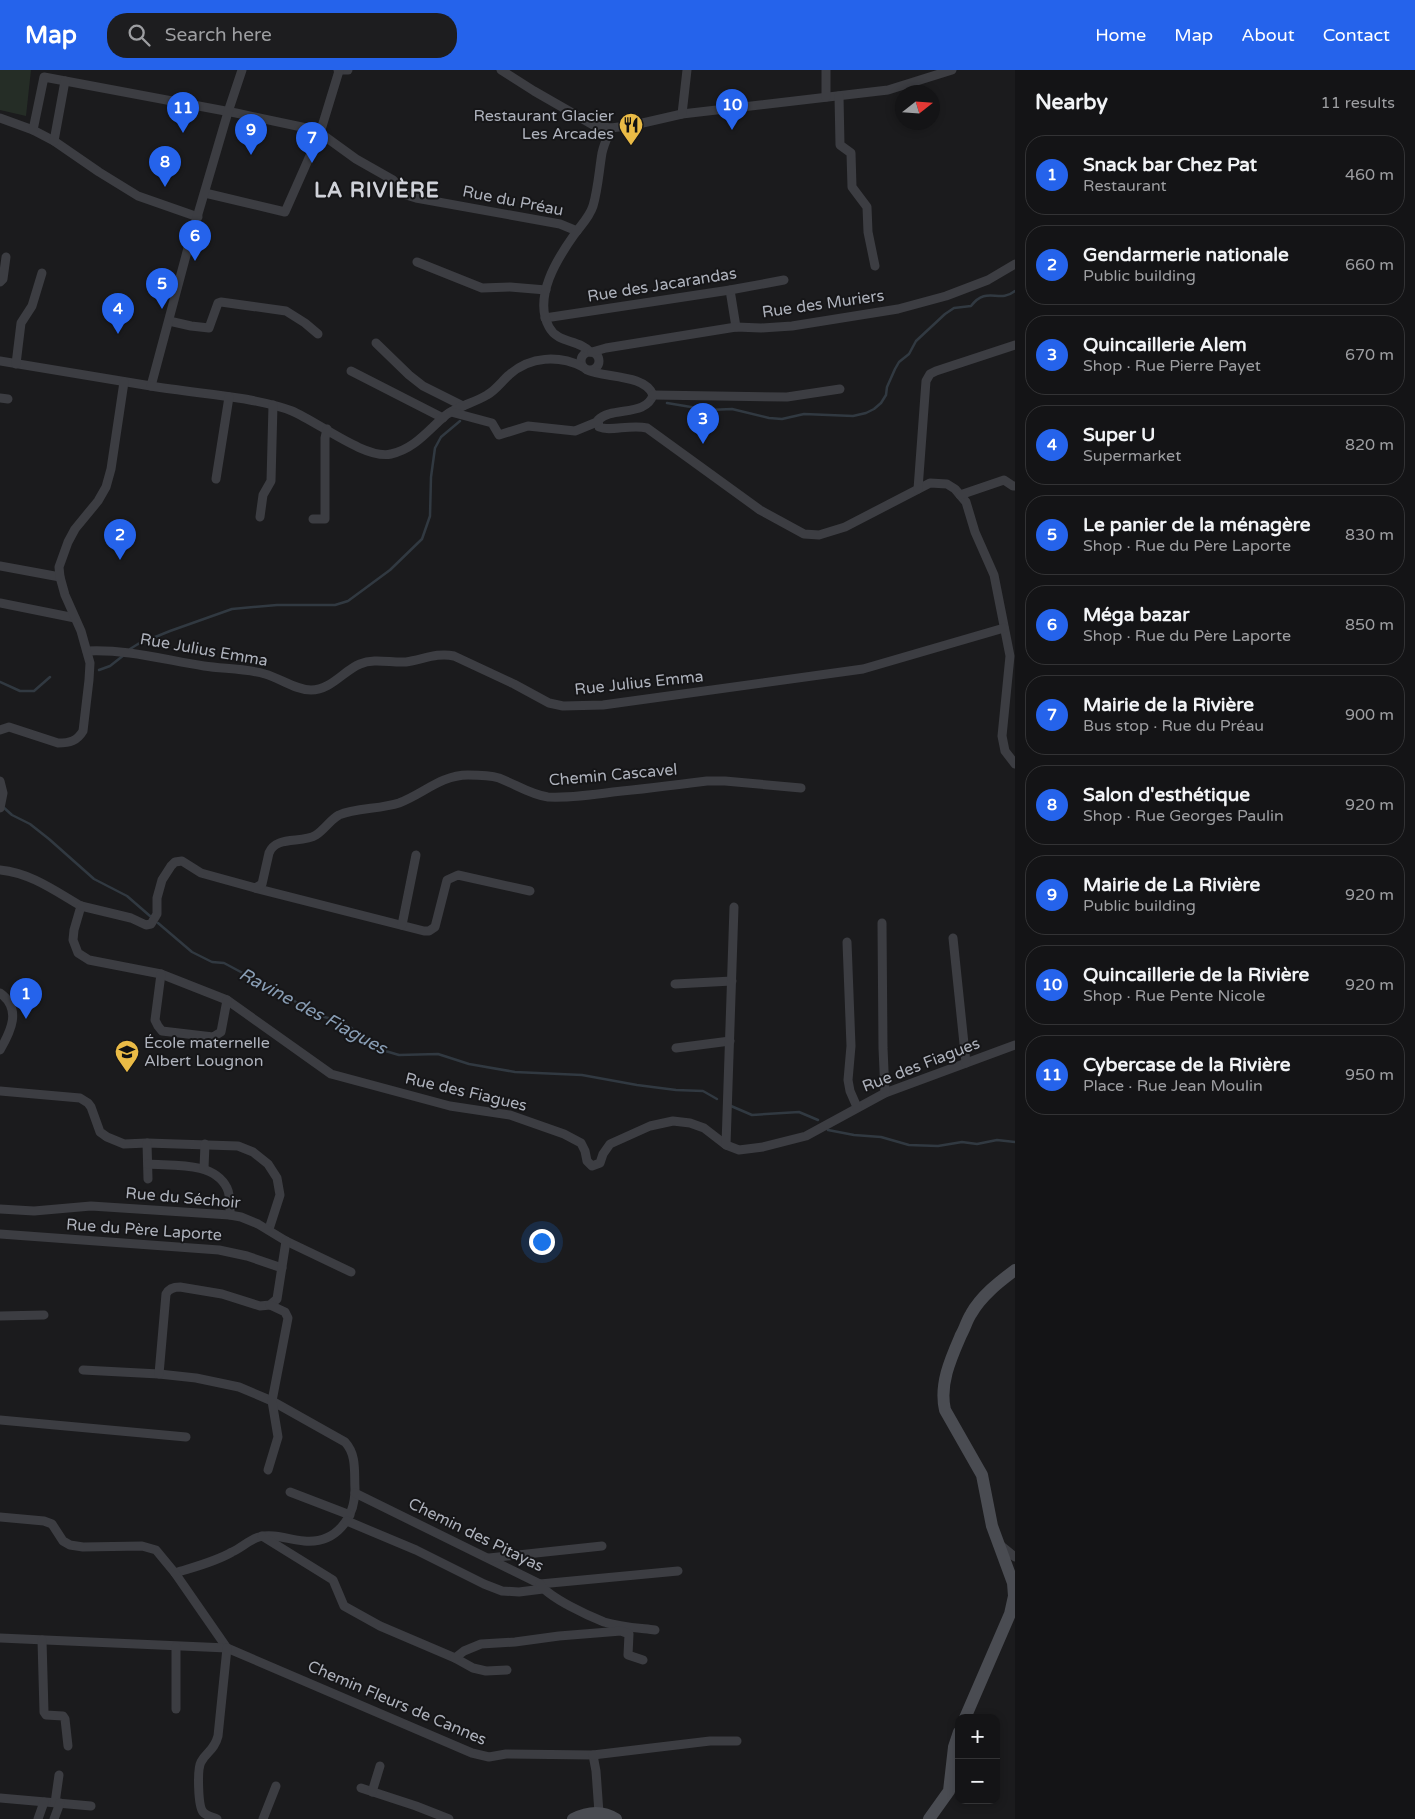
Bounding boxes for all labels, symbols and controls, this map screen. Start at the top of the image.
search box [107,13,457,58]
text: Map [25,21,77,50]
icon: search [125,21,153,49]
text: Search here [165,24,272,46]
text: Home [1095,24,1146,46]
text: Map [1174,24,1213,46]
text: About [1241,24,1295,46]
text: Contact [1323,24,1390,46]
north arrow [895,85,940,130]
pin: 10 [716,89,748,130]
text: Nearby [1035,90,1108,115]
pin: 11 [167,92,199,133]
text: 11 results [1321,93,1395,113]
place label: Restaurant Glacier Les Arcades [473,106,615,144]
restaurant icon: Restaurant Glacier Les Arcades [618,112,644,146]
pin: 9 [235,114,267,155]
pin: 7 [296,122,328,163]
pin: 8 [149,146,181,187]
text: Snack bar Chez Pat [1083,154,1257,176]
text: 1 [1047,165,1057,185]
text: 460 m [1345,165,1394,185]
text: Restaurant [1083,176,1167,196]
district label: LA RIVIÈRE [314,177,440,203]
street label: Rue du Préau [461,181,565,221]
pin: 6 [179,220,211,261]
text: Gendarmerie nationale [1083,244,1289,266]
text: 2 [1047,255,1057,275]
text: 660 m [1345,255,1394,275]
street label: Rue des Jacarandas [586,263,738,307]
text: Public building [1083,266,1196,286]
pin: 5 [146,268,178,309]
street label: Rue des Muriers [761,286,885,322]
pin: 4 [102,293,134,334]
text: Quincaillerie Alem [1083,334,1247,356]
text: 3 [1047,345,1057,365]
text: 670 m [1345,345,1394,365]
text: Shop · Rue Pierre Payet [1083,356,1261,376]
pin: 3 [687,403,719,444]
text: Super U [1083,424,1155,446]
text: 4 [1047,435,1057,455]
text: 820 m [1345,435,1394,455]
text: Supermarket [1083,446,1181,466]
text: Le panier de la ménagère [1083,514,1311,536]
pin: 2 [104,519,136,560]
text: 5 [1047,525,1057,545]
text: 830 m [1345,525,1394,545]
text: Shop · Rue du Père Laporte [1083,536,1291,556]
text: Méga bazar [1083,604,1190,626]
text: 6 [1047,615,1057,635]
text: 850 m [1345,615,1394,635]
text: Shop · Rue du Père Laporte [1083,626,1291,646]
street label: Rue Julius Emma [138,629,270,671]
street label: Rue Julius Emma [574,666,704,700]
text: Mairie de la Rivière [1083,694,1254,716]
text: 7 [1047,705,1057,725]
text: 900 m [1345,705,1394,725]
text: Bus stop · Rue du Préau [1083,716,1264,736]
street label: Chemin Cascavel [548,759,678,791]
text: Salon d'esthétique [1083,784,1250,806]
text: 8 [1047,795,1057,815]
text: 920 m [1345,795,1394,815]
text: Shop · Rue Georges Paulin [1083,806,1284,826]
text: Mairie de La Rivière [1083,874,1260,896]
text: 9 [1047,885,1057,905]
text: 920 m [1345,885,1394,905]
text: Public building [1083,896,1196,916]
water label: Ravine des Fiagues [235,963,392,1060]
text: Quincaillerie de la Rivière [1083,964,1309,986]
text: 10 [1042,975,1062,995]
text: 920 m [1345,975,1394,995]
pin: 1 [10,978,42,1019]
text: Shop · Rue Pente Nicole [1083,986,1265,1006]
place label: École maternelle Albert Lougnon [144,1033,270,1071]
street label: Rue des Fiagues [859,1033,983,1097]
school or university icon: École maternelle Albert Lougnon [114,1039,140,1073]
text: Cybercase de la Rivière [1083,1054,1290,1076]
text: 11 [1042,1065,1062,1085]
text: 950 m [1345,1065,1394,1085]
street label: Rue des Fiagues [403,1068,529,1116]
text: Place · Rue Jean Moulin [1083,1076,1263,1096]
street label: Rue du Séchoir [125,1183,242,1213]
street label: Rue du Père Laporte [65,1215,223,1245]
your location [529,1229,555,1255]
street label: Chemin des Pitayas [405,1494,547,1576]
street label: Chemin Fleurs de Cannes [304,1656,490,1750]
map controls [955,1714,1000,1804]
button: + [955,1714,1000,1759]
button: − [955,1759,1000,1804]

